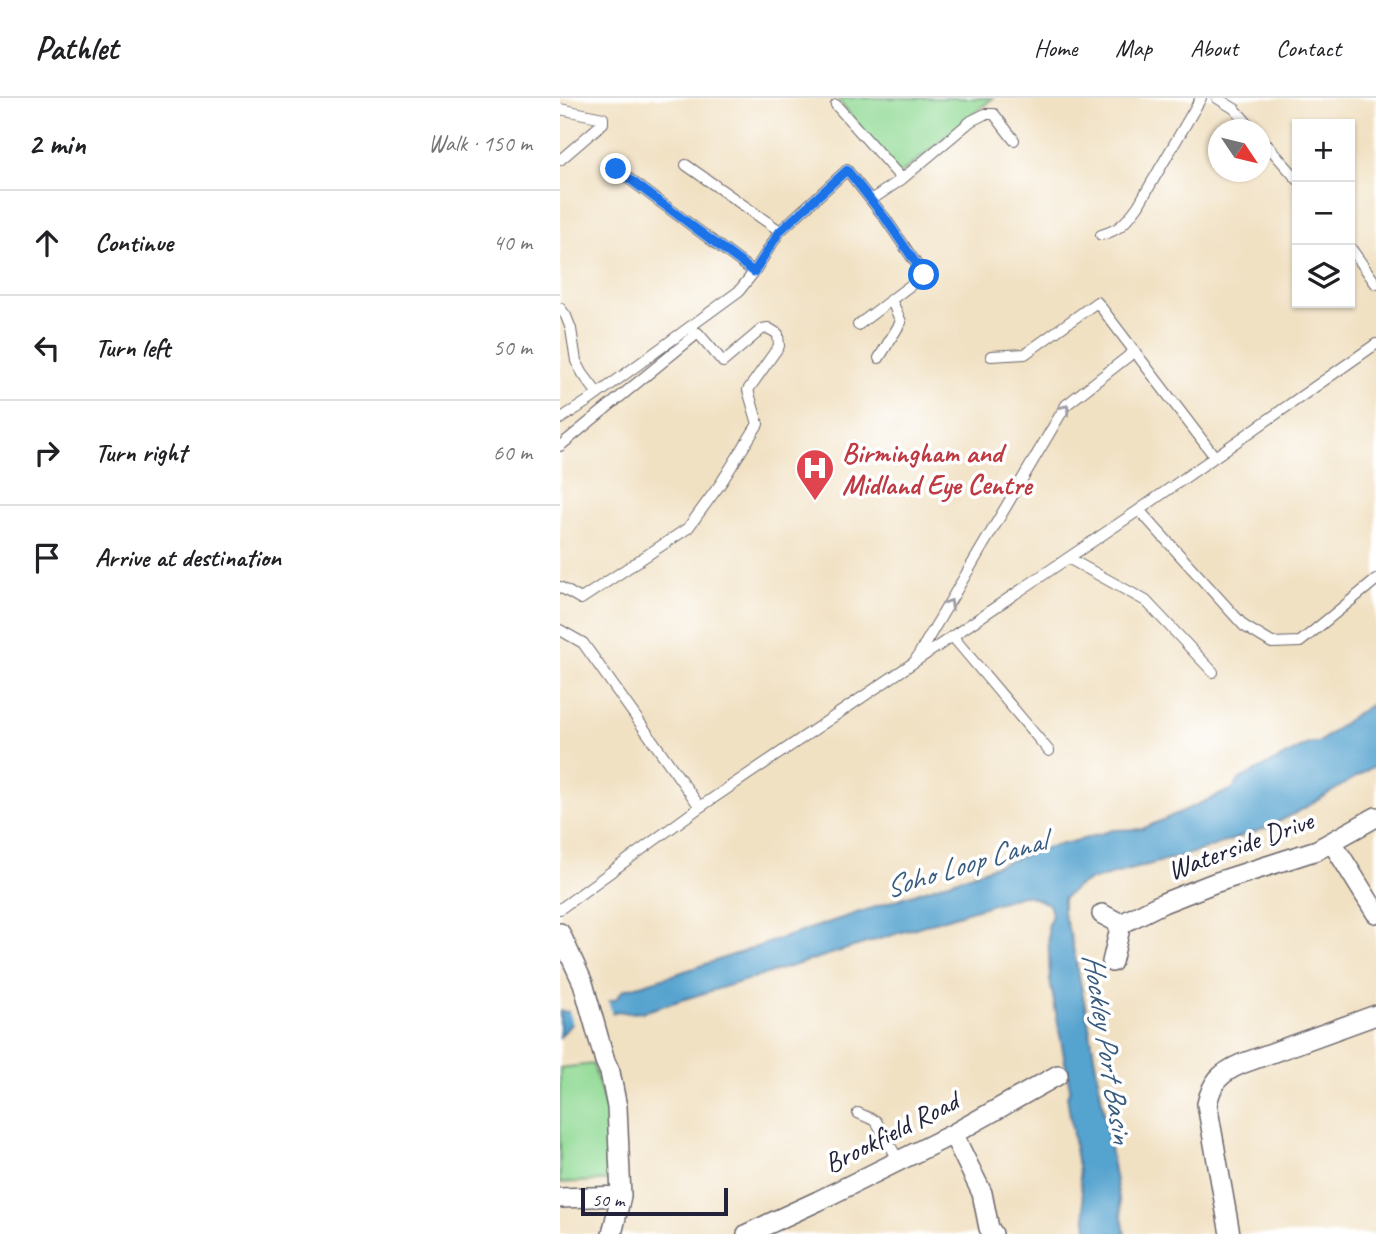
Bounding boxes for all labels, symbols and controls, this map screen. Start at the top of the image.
text: Pathlet [35,27,118,69]
text: Home [1034,33,1077,63]
text: Map [1115,33,1152,63]
text: About [1190,33,1238,63]
text: Contact [1276,33,1341,63]
north arrow [1208,119,1271,182]
map controls [1292,119,1355,308]
button: + [1292,119,1355,182]
text: 2 min [28,125,85,163]
text: Walk · 150 m [428,129,532,158]
route end [600,153,631,184]
button: − [1292,182,1355,245]
icon: ahead [28,224,66,262]
text: Continue [95,226,173,259]
text: 40 m [493,228,532,257]
button: layers [1292,245,1355,308]
route start [908,259,939,290]
icon: left [28,329,66,367]
text: Turn left [95,331,170,364]
text: 50 m [493,333,532,362]
one-way arrow [1057,405,1070,417]
icon: right [28,434,66,472]
place label: Birmingham and Midland Eye Centre [842,435,1034,503]
text: Turn right [95,436,186,469]
text: 60 m [493,438,532,467]
hospital icon: Birmingham and Midland Eye Centre [794,447,836,502]
icon: arrive [28,539,66,577]
text: Arrive at destination [95,541,281,574]
one-way arrow [941,599,954,612]
street label: Waterside Drive [1162,802,1319,888]
water label: Soho Loop Canal [880,819,1060,907]
water label: Hockley Port Basin [1074,951,1142,1148]
street label: Brookfield Road [818,1081,968,1181]
scale bar [581,1185,728,1217]
text: 50 m [592,1188,624,1212]

